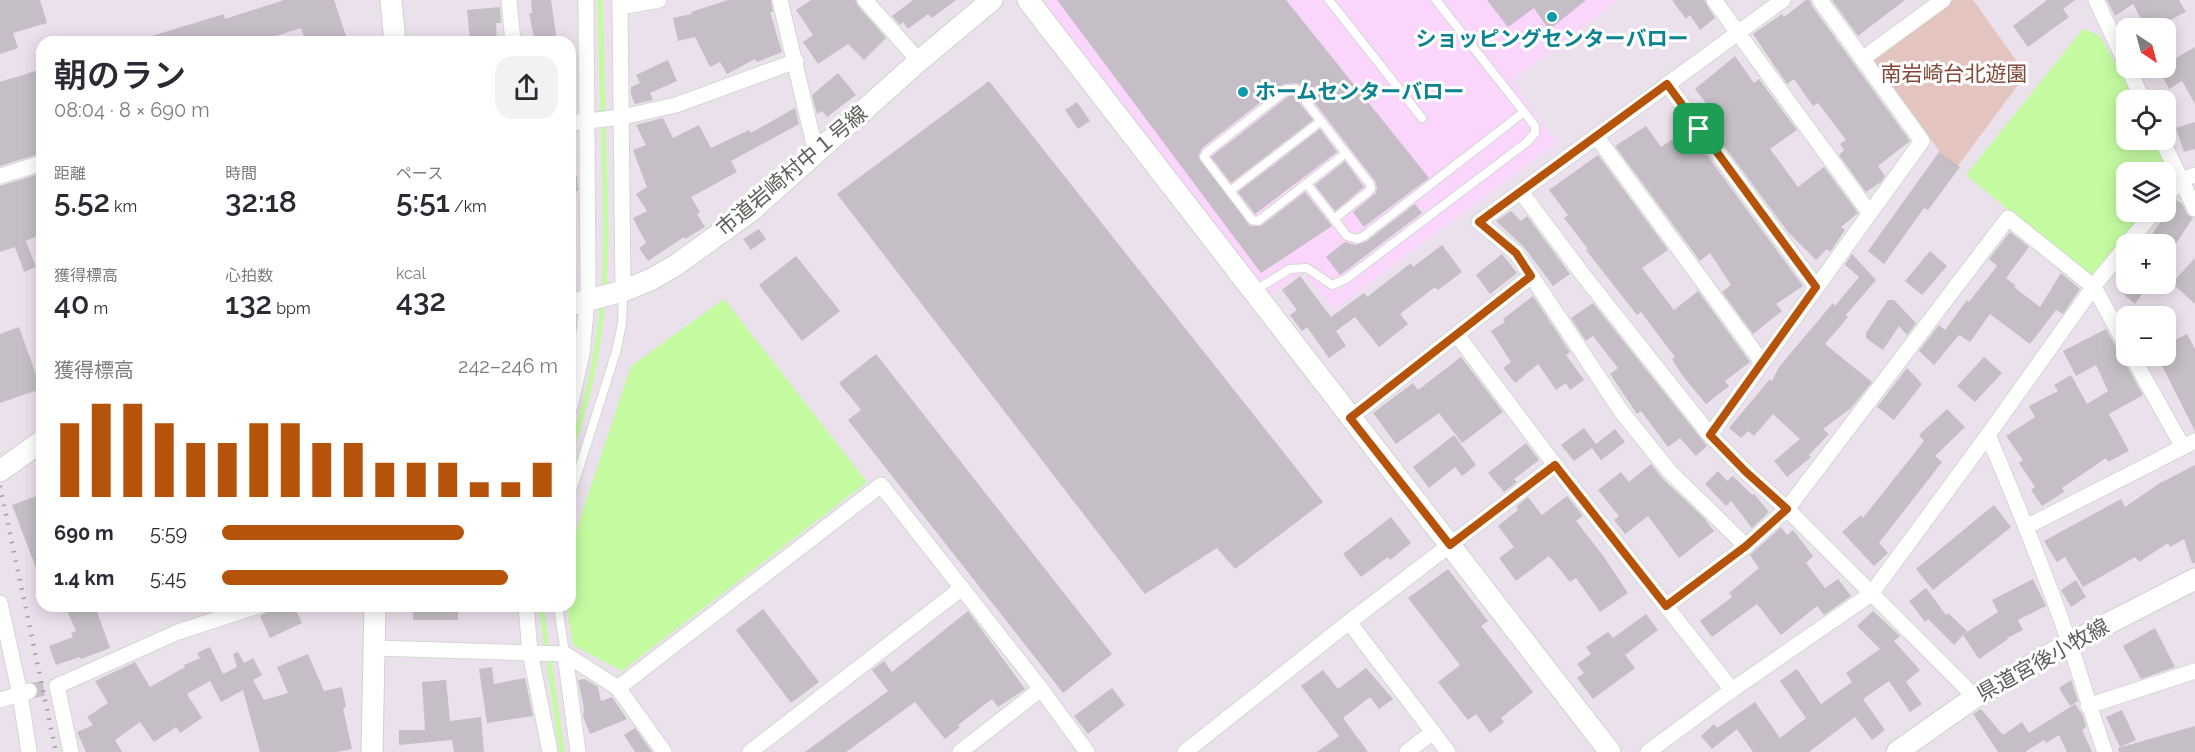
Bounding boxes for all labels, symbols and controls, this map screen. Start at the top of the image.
marker: ショッピングセンターバロー [1545,10,1559,24]
north arrow [2116,18,2176,78]
map controls [2116,18,2176,366]
place label: ショッピングセンターバロー [1416,26,1688,51]
text: 朝のラン [54,56,186,95]
button: share [495,56,558,119]
park label: 南岩崎台北遊園 [1881,61,2028,86]
place label: ホームセンターバロー [1255,79,1464,104]
marker: ホームセンターバロー [1236,85,1250,99]
button: locate [2116,90,2176,150]
text: 08:04 · 8 × 690 m [54,98,210,122]
street label: 市道岩崎村中１号線 [711,100,872,241]
pin [1673,103,1724,154]
icon: arrive [1682,112,1715,145]
button: layers [2116,162,2176,222]
text: 距離 [54,164,86,183]
text: 時間 [225,164,257,183]
text: ペース [396,164,443,183]
text: 5.52 [54,184,110,219]
text: 32:18 [225,184,297,219]
text: 5:51 [396,184,450,219]
text: km [110,197,137,216]
text: /km [450,197,487,216]
button: + [2116,234,2176,294]
text: kcal [396,264,426,283]
text: 獲得標高 [54,266,118,285]
text: 心拍数 [225,266,273,285]
text: 432 [396,283,446,318]
text: 40 [54,286,89,321]
text: 132 [225,286,272,321]
text: m [89,299,108,318]
text: bpm [272,299,311,318]
button: − [2116,306,2176,366]
text: 242–246 m [458,354,558,378]
text: 獲得標高 [54,358,134,382]
text: 690 m [54,521,114,545]
text: 5:59 [150,521,187,545]
text: 1.4 km [54,566,114,590]
text: 5:45 [150,566,186,590]
street label: 県道宮後小牧線 [1972,613,2113,706]

